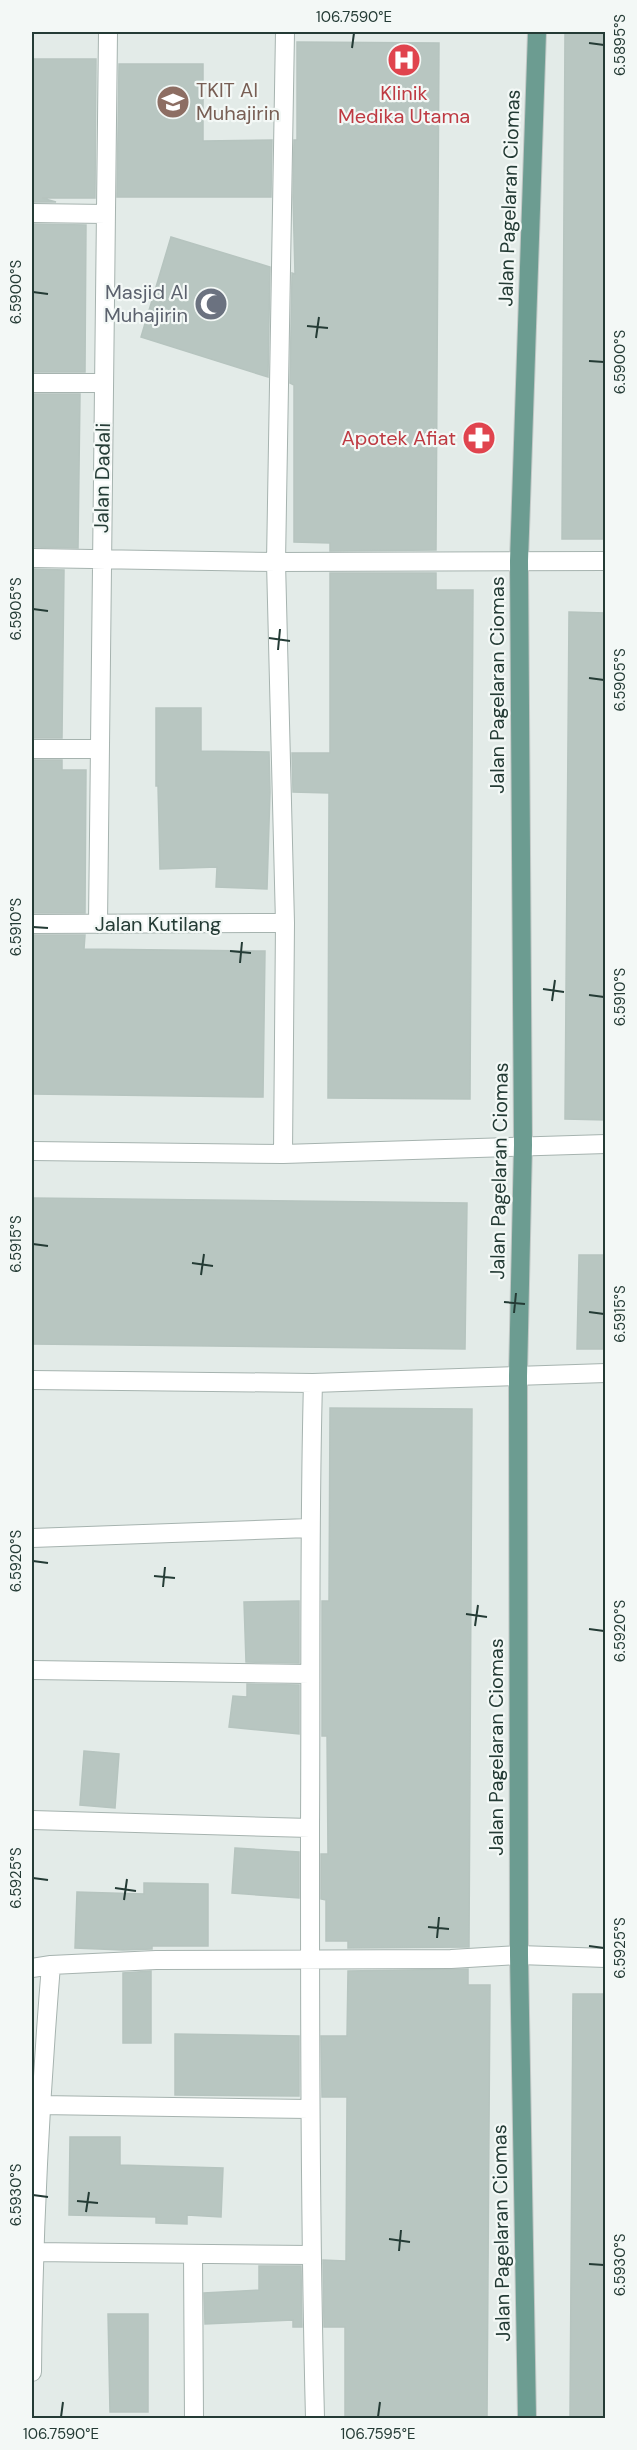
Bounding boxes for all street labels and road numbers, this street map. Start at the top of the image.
street label: Jalan Pagelaran Ciomas [492,89,526,307]
street label: Jalan Dadali [88,423,116,533]
street label: Jalan Pagelaran Ciomas [484,576,510,794]
street label: Jalan Kutilang [95,911,221,937]
street label: Jalan Pagelaran Ciomas [484,1062,514,1280]
street label: Jalan Pagelaran Ciomas [483,1638,509,1856]
street label: Jalan Pagelaran Ciomas [486,2124,516,2342]

